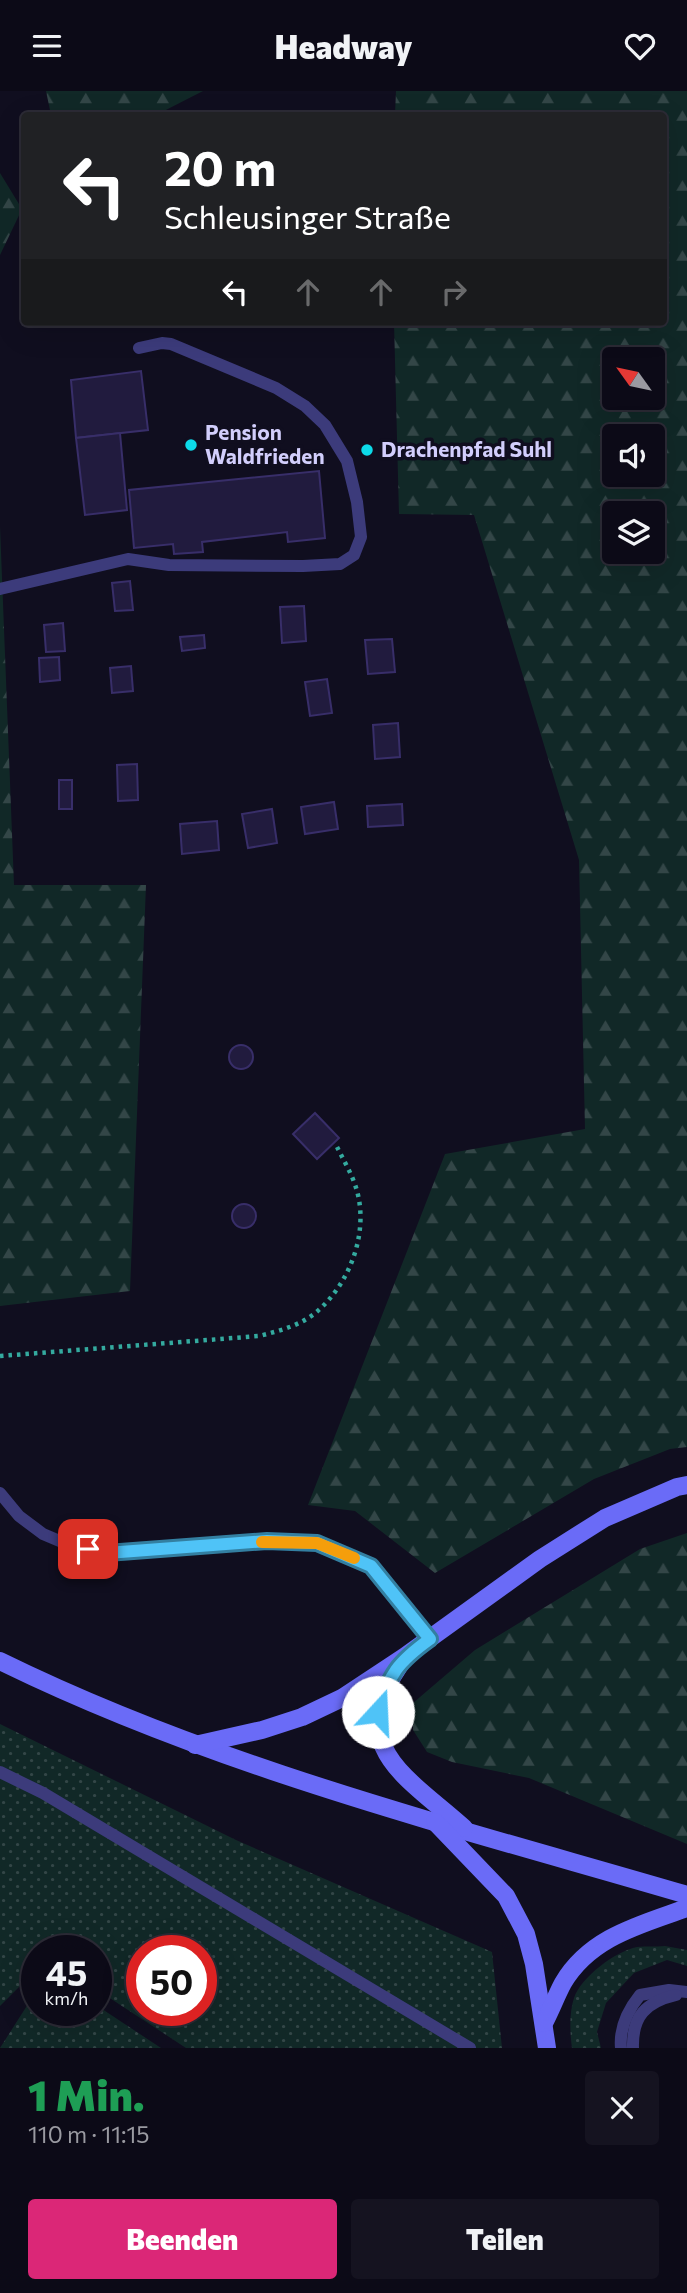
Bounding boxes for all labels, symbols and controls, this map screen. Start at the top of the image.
text: Headway [275,26,412,66]
icon: menu [28,27,66,65]
icon: heart [621,27,659,65]
text: 20 m [164,136,276,196]
icon: left [49,140,140,231]
text: Schleusinger Straße [164,196,451,236]
icon: left [216,273,254,311]
icon: ahead [289,273,327,311]
icon: ahead [362,273,400,311]
icon: right [435,273,473,311]
north arrow [602,347,665,409]
map controls [602,347,665,564]
place label: Pension Waldfrieden [205,419,325,468]
button: sound [602,424,665,487]
place label: Drachenpfad Suhl [381,436,552,461]
marker: Pension Waldfrieden [183,437,199,453]
marker: Drachenpfad Suhl [359,442,375,458]
button: layers [602,501,665,564]
pin [58,1519,118,1579]
icon: arrive [69,1530,107,1568]
position arrow [341,1675,415,1749]
speed limit sign: 50 [126,1935,217,2026]
text: 45 [46,1950,87,1993]
text: km/h [45,1987,88,2009]
text: 1 Min. [28,2068,145,2120]
button: close [585,2071,659,2145]
text: 110 m · 11:15 [28,2120,150,2148]
button: Beenden [28,2199,337,2279]
button: Teilen [351,2199,659,2279]

